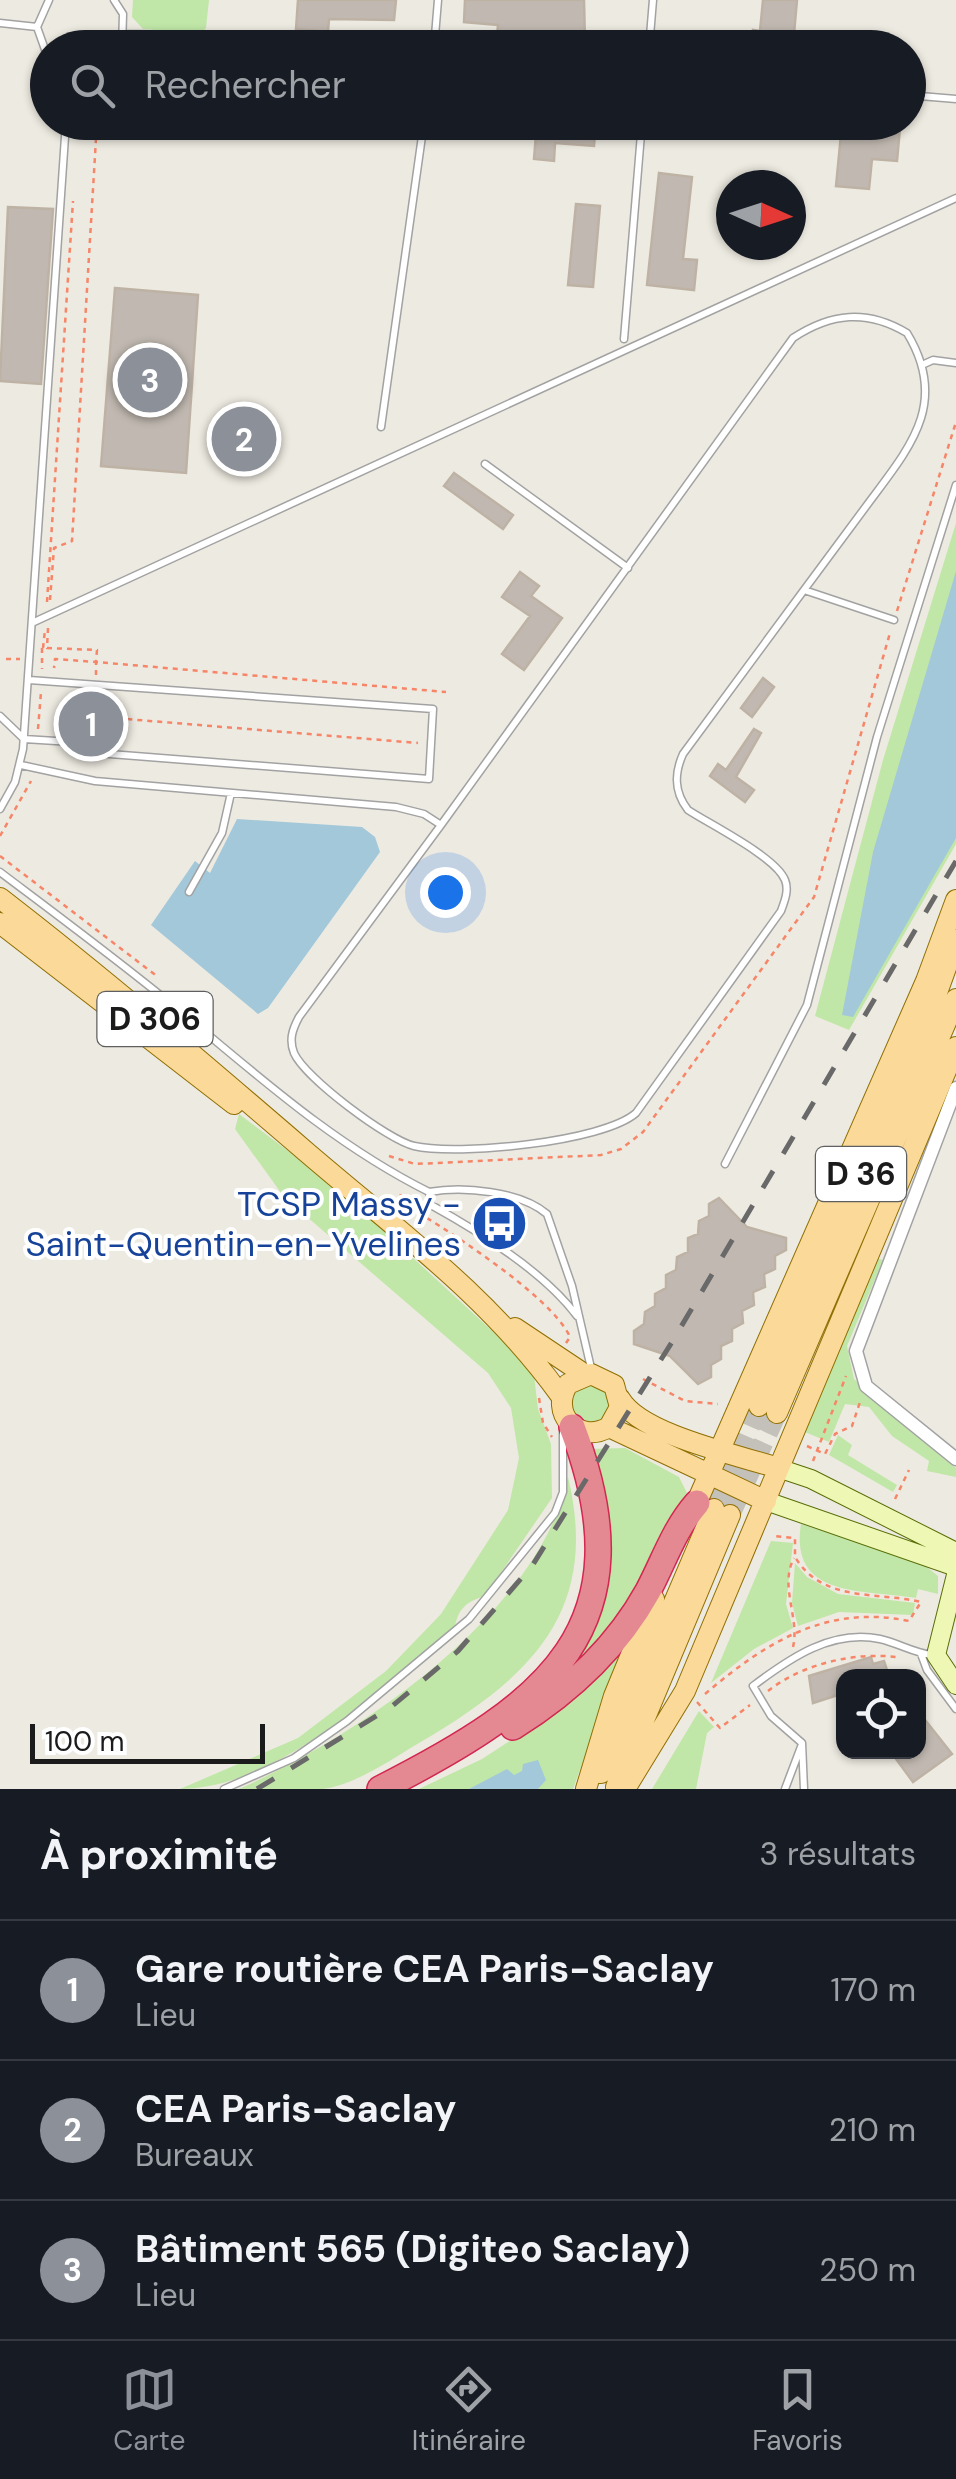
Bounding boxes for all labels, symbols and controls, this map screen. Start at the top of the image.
search box [30,30,926,140]
icon: search [65,58,120,113]
text: Rechercher [145,60,346,110]
north arrow [716,170,806,260]
pin: 3 [118,342,182,418]
pin: 2 [212,402,276,476]
pin: 1 [58,686,124,762]
your location [420,867,471,918]
road number: D 306 [98,992,212,1046]
road number: D 36 [816,1147,906,1201]
place label: TCSP Massy - Saint-Quentin-en-Yvelines [25,1181,461,1267]
bus stop icon: TCSP Massy - Saint-Quentin-en-Yvelines [470,1194,530,1254]
map controls [836,1669,926,1759]
button: locate [836,1669,926,1759]
scale bar [30,1719,265,1764]
text: 100 m [45,1723,124,1760]
text: À proximité [40,1827,278,1882]
text: 3 résultats [760,1833,916,1875]
text: Gare routière CEA Paris-Saclay [135,1944,714,1994]
text: 1 [67,1969,78,2011]
text: 170 m [830,1969,916,2011]
text: Lieu [135,1994,196,2036]
text: CEA Paris-Saclay [135,2084,456,2134]
text: 2 [63,2109,82,2151]
text: 210 m [829,2109,916,2151]
text: Bureaux [135,2134,254,2176]
text: Bâtiment 565 (Digiteo Saclay) [135,2224,690,2274]
text: 3 [63,2249,82,2291]
text: 250 m [819,2249,916,2291]
text: Lieu [135,2274,196,2316]
tab: Carte [113,2362,185,2459]
tab: Itinéraire [412,2362,526,2459]
tab: Favoris [752,2362,843,2459]

